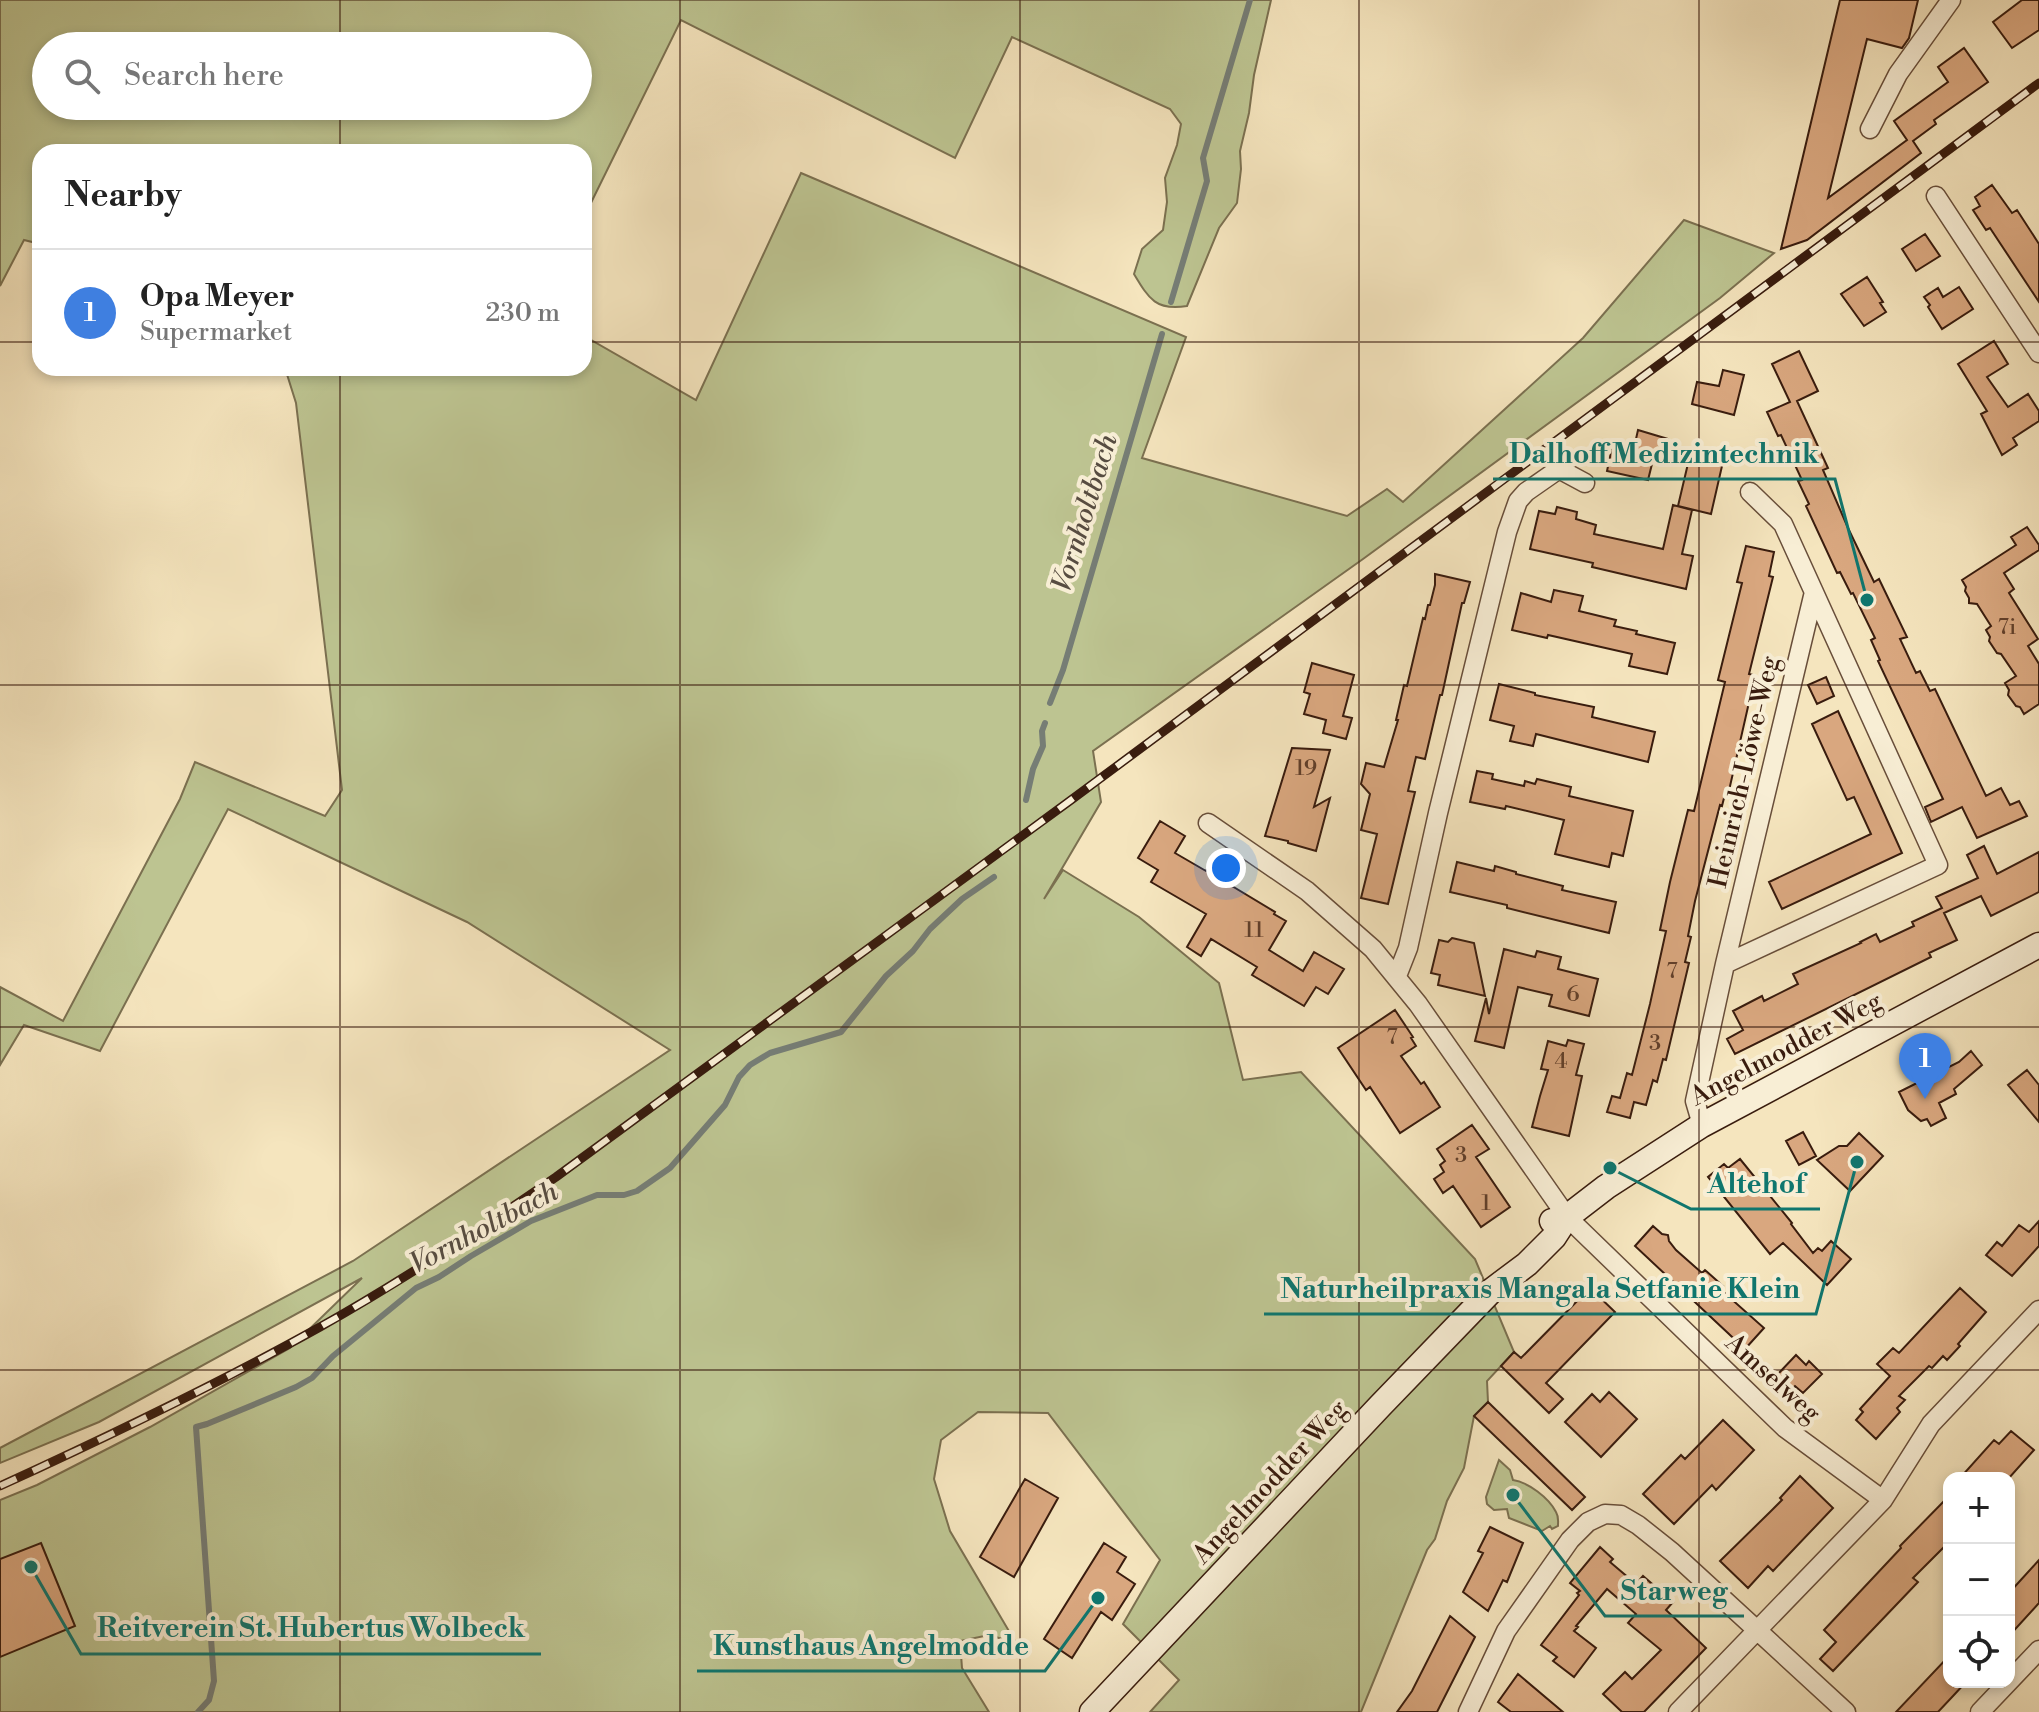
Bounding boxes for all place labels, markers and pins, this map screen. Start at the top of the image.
callout: Dalhoff Medizintechnik [1493,427,1835,479]
pin: 1 [1899,1033,1951,1099]
callout: Altehof [1691,1157,1820,1209]
callout: Naturheilpraxis Mangala Setfanie Klein [1264,1262,1816,1314]
callout: Starweg [1605,1564,1744,1616]
callout: Reitverein St. Hubertus Wolbeck [81,1602,541,1654]
callout: Kunsthaus Angelmodde [697,1619,1045,1671]

